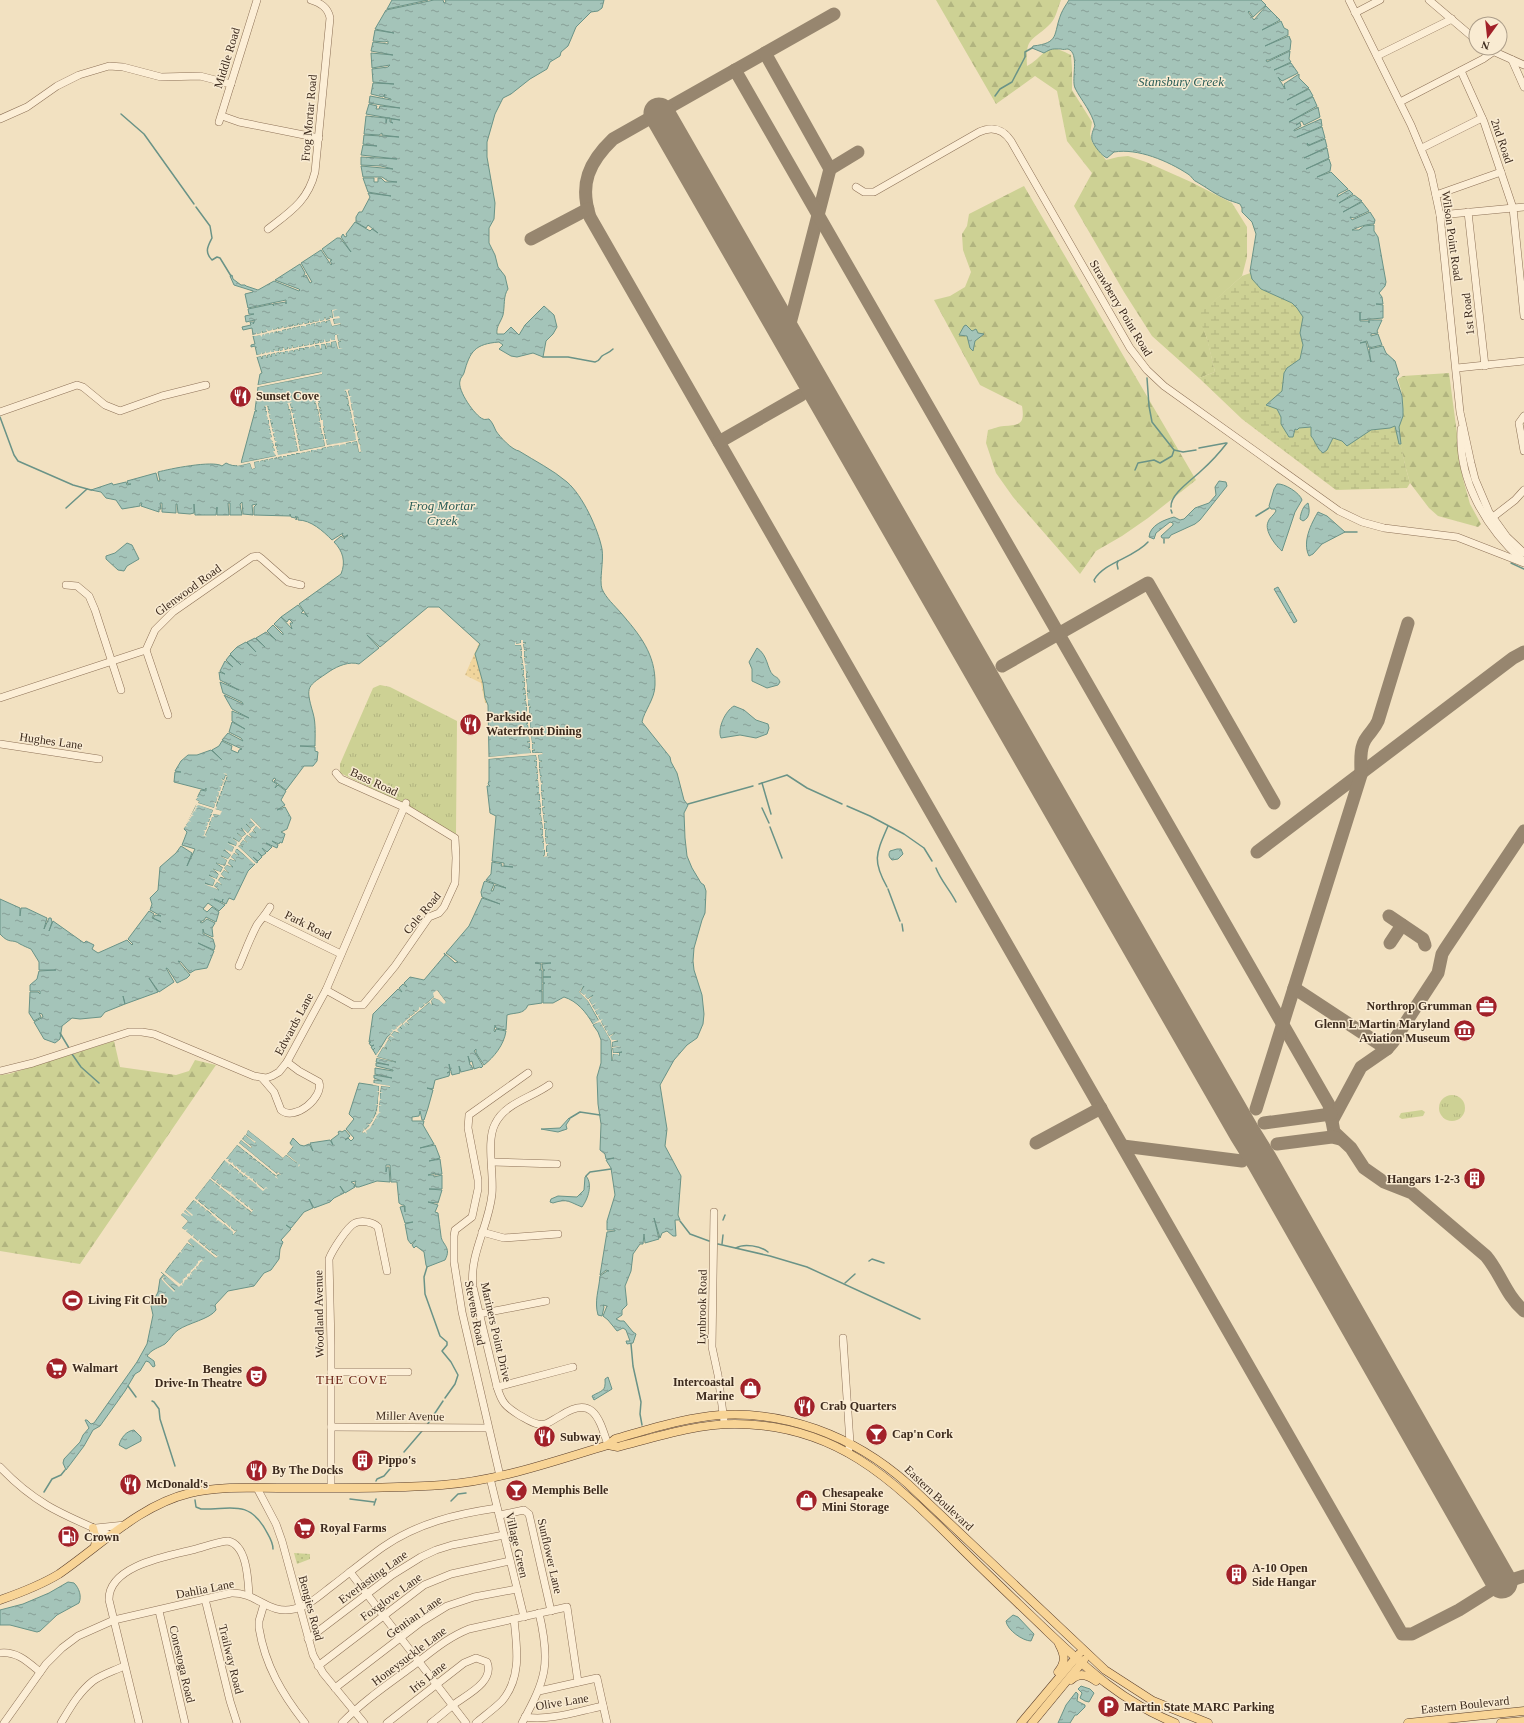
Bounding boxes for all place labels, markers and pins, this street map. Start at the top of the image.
restaurant icon: Sunset Cove [227,383,253,409]
place label: Sunset Cove [256,389,320,403]
place label: Parkside Waterfront Dining [486,710,581,738]
restaurant icon: Parkside Waterfront Dining [458,711,484,737]
office icon: Northrop Grumman [1474,993,1500,1019]
place label: Northrop Grumman [1367,999,1472,1013]
place label: Glenn L Martin Maryland Aviation Museum [1314,1017,1450,1045]
museum icon: Glenn L Martin Maryland Aviation Museum [1452,1018,1478,1044]
building icon: Hangars 1-2-3 [1462,1166,1488,1192]
place label: Hangars 1-2-3 [1387,1172,1460,1186]
sports icon: Living Fit Club [59,1287,85,1313]
place label: Living Fit Club [88,1293,168,1307]
supermarket icon: Walmart [43,1355,69,1381]
place label: Walmart [72,1361,118,1375]
place label: Bengies Drive-In Theatre [155,1362,243,1390]
theatre icon: Bengies Drive-In Theatre [244,1363,270,1389]
place label: Intercoastal Marine [673,1375,735,1403]
shop icon: Intercoastal Marine [737,1376,763,1402]
restaurant icon: Crab Quarters [792,1393,818,1419]
place label: Crab Quarters [820,1399,897,1413]
bar icon: Cap'n Cork [863,1421,889,1447]
restaurant icon: Subway [531,1424,557,1450]
place label: Cap'n Cork [892,1427,953,1441]
place label: Subway [560,1430,601,1444]
building icon: Pippo's [349,1447,375,1473]
place label: Pippo's [378,1453,416,1467]
restaurant icon: By The Docks [244,1457,270,1483]
place label: By The Docks [272,1463,343,1477]
restaurant icon: McDonald's [117,1471,143,1497]
place label: McDonald's [146,1477,208,1491]
bar icon: Memphis Belle [504,1477,530,1503]
place label: Memphis Belle [532,1483,609,1497]
place label: Chesapeake Mini Storage [822,1486,890,1514]
shop icon: Chesapeake Mini Storage [793,1487,819,1513]
supermarket icon: Royal Farms [292,1515,318,1541]
place label: Royal Farms [320,1521,387,1535]
fuel station icon: Crown [56,1524,82,1550]
place label: Crown [84,1530,119,1544]
place label: A-10 Open Side Hangar [1252,1561,1317,1589]
building icon: A-10 Open Side Hangar [1224,1562,1250,1588]
parking icon: Martin State MARC Parking [1096,1694,1122,1720]
place label: Martin State MARC Parking [1124,1700,1274,1714]

